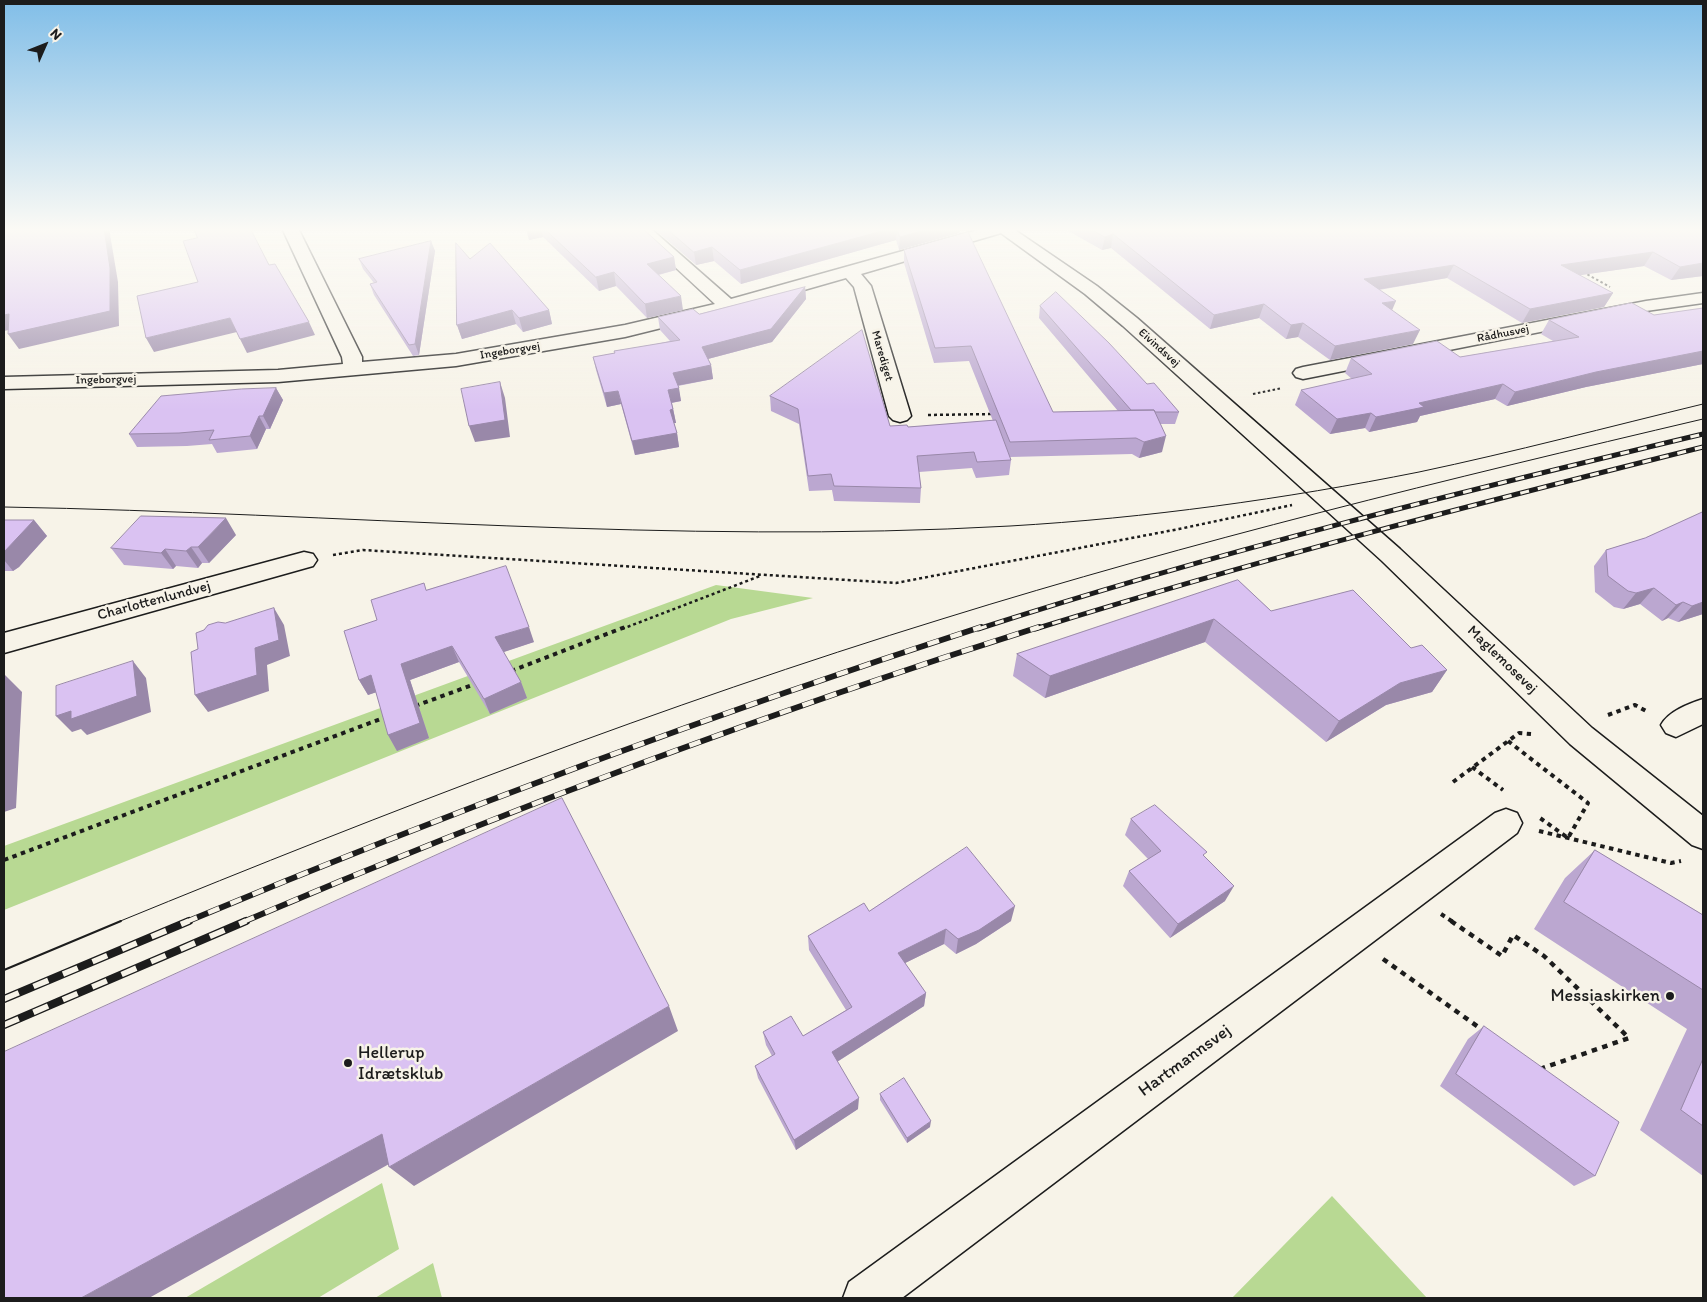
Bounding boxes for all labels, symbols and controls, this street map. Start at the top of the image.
north arrow [20,20,70,70]
text: N [47,25,66,44]
street label: Rådhusvej [1476,322,1530,346]
street label: Eivindsvej [1135,326,1183,370]
street label: Marediget [868,329,896,383]
street label: Ingeborgvej [479,339,541,363]
street label: Ingeborgvej [76,372,136,388]
street label: Charlottenlundvej [95,577,213,625]
street label: Maglemosevej [1463,622,1541,698]
place label: Messiaskirken [1550,985,1660,1007]
marker: Messiaskirken [1664,990,1676,1002]
street label: Hartmannsvej [1135,1020,1235,1102]
place label: Hellerup Idrætsklub [358,1042,443,1084]
marker: Hellerup Idrætsklub [342,1057,354,1069]

